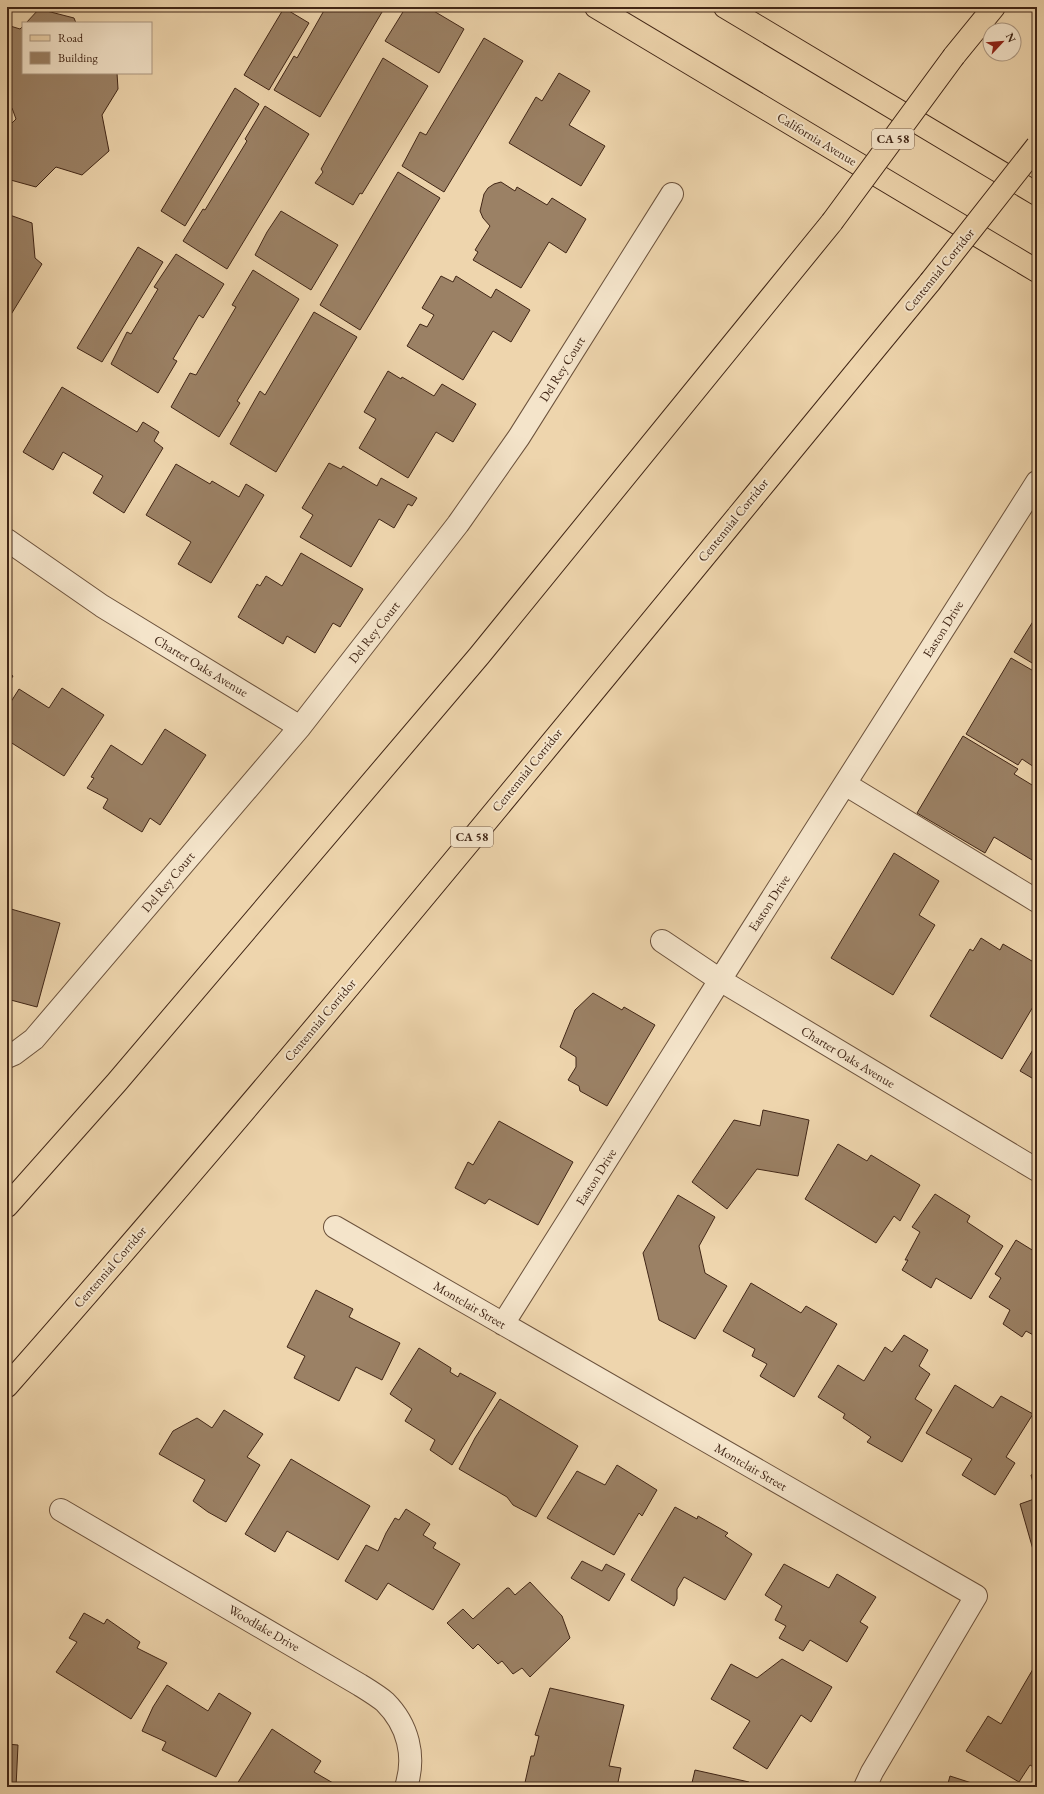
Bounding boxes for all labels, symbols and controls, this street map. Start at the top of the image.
legend [22,22,152,74]
north arrow [982,22,1022,62]
text: Road [58,30,84,46]
text: N [1003,31,1019,45]
text: Building [58,50,99,66]
street label: California Avenue [774,108,860,170]
road number: CA 58 [872,129,914,149]
street label: Centennial Corridor [900,224,978,315]
street label: Del Rey Court [535,333,589,405]
street label: Centennial Corridor [694,474,772,565]
street label: Easton Drive [919,597,967,661]
street label: Del Rey Court [344,598,404,666]
street label: Charter Oaks Avenue [151,631,251,701]
street label: Centennial Corridor [488,724,566,815]
road number: CA 58 [451,827,493,847]
street label: Del Rey Court [138,848,198,916]
street label: Easton Drive [744,871,794,935]
street label: Centennial Corridor [280,975,360,1065]
street label: Charter Oaks Avenue [798,1022,898,1092]
street label: Easton Drive [572,1145,620,1209]
street label: Centennial Corridor [70,1222,151,1311]
street label: Montclair Street [431,1277,509,1333]
street label: Montclair Street [712,1439,790,1495]
street label: Woodlake Drive [225,1601,303,1655]

